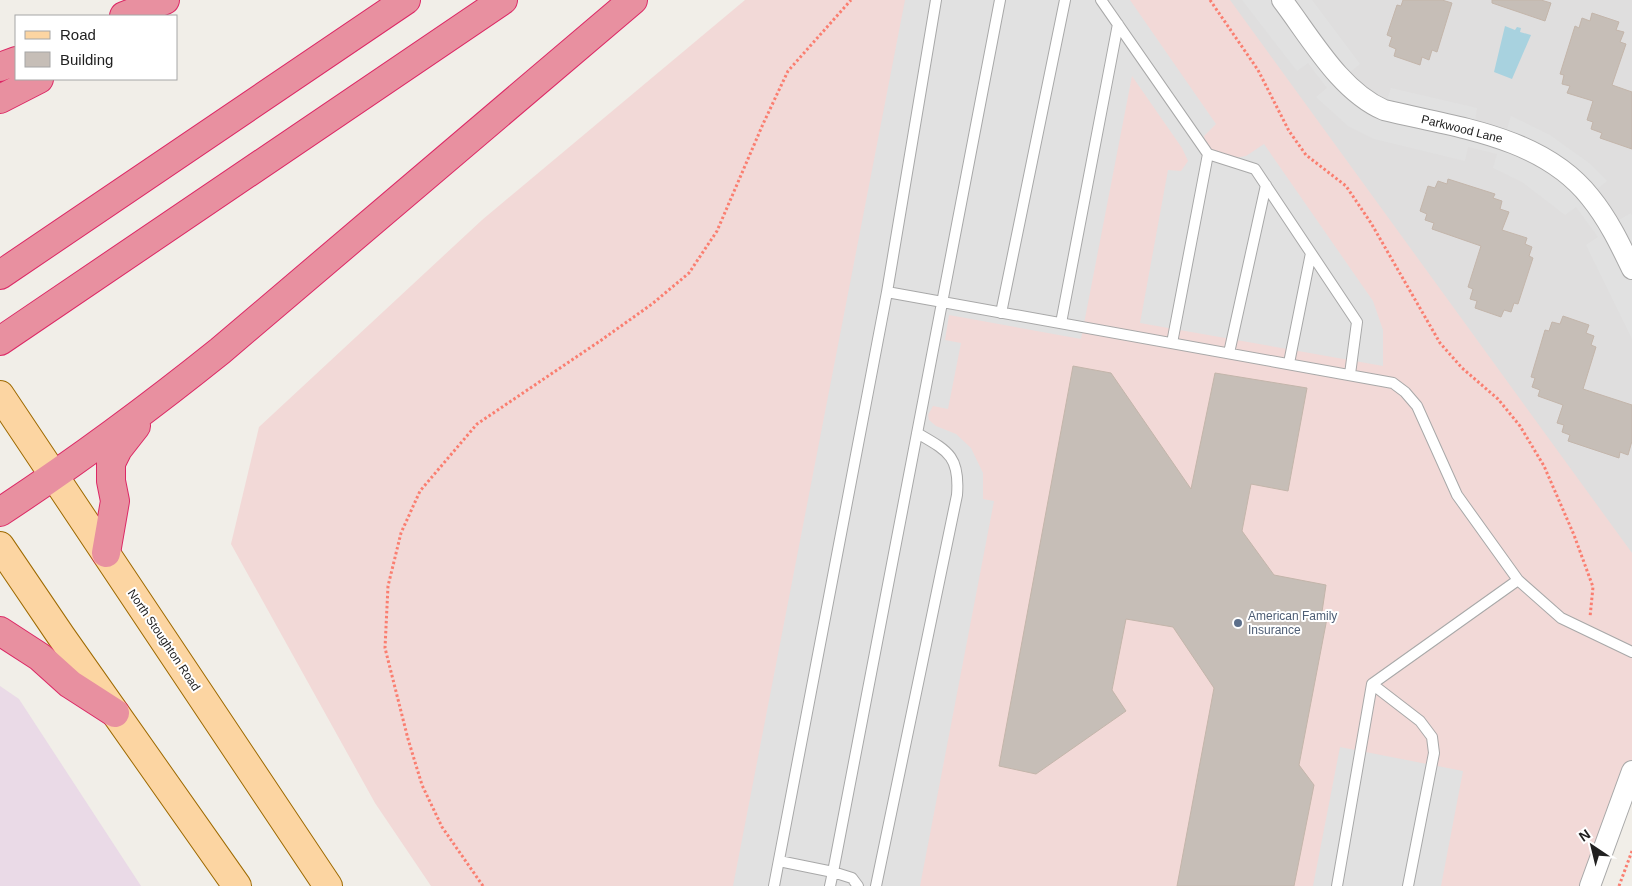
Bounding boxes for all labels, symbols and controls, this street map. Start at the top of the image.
legend [15,15,178,80]
text: Road [60,26,96,43]
text: Building [60,51,113,68]
street label: Parkwood Lane [1420,112,1504,146]
street label: North Stoughton Road [125,587,203,693]
place label: American Family Insurance [1248,609,1337,637]
marker: American Family Insurance [1232,617,1244,629]
north arrow [1567,821,1617,871]
text: N [1576,826,1593,845]

